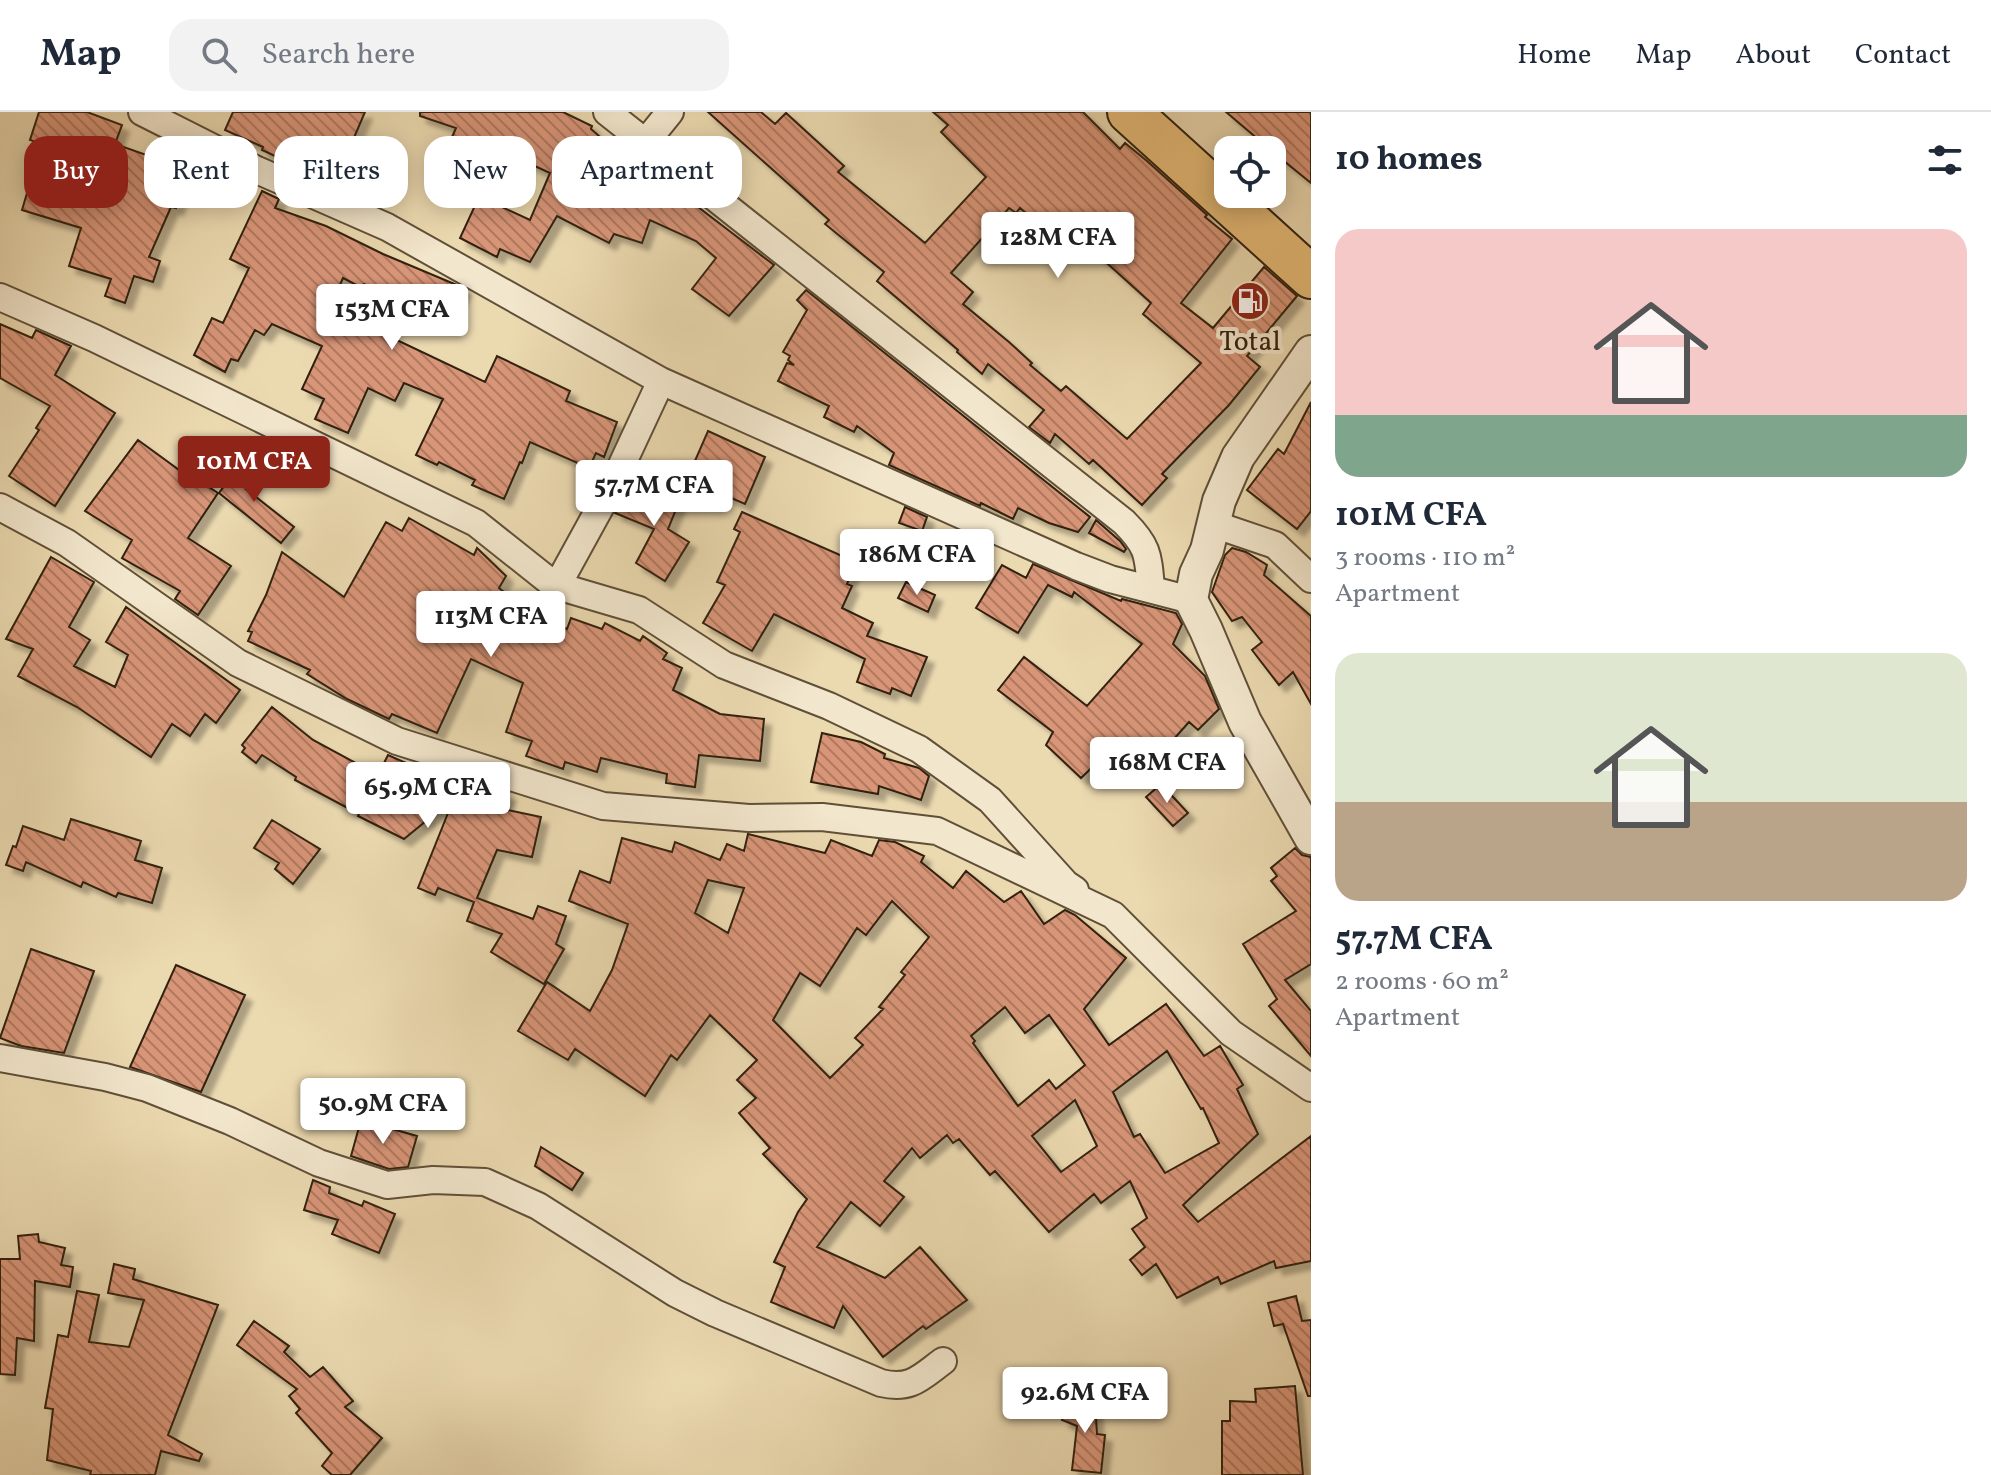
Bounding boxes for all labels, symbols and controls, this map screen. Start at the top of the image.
search box [169,19,729,91]
text: Map [40,29,121,82]
icon: search [197,33,241,77]
text: Search here [261,34,415,76]
text: Home [1517,36,1591,75]
text: Map [1635,36,1691,75]
text: About [1735,36,1811,75]
text: Contact [1855,36,1951,75]
chip: Buy [24,136,128,208]
chip: Rent [144,136,258,208]
chip: Filters [274,136,408,208]
chip: New [424,136,536,208]
chip: Apartment [552,136,742,208]
map controls [1214,136,1286,208]
button: locate [1214,136,1286,208]
text: 10 homes [1335,137,1483,184]
icon: filters [1923,138,1967,182]
pin: 128M CFA [975,212,1141,280]
text: 128M CFA [999,220,1117,256]
fuel station icon: Total [1229,280,1271,322]
icon: home [1579,281,1723,425]
pin: 153M CFA [309,284,475,352]
text: 153M CFA [334,292,450,328]
place label: Total [1219,323,1281,362]
pin: 101M CFA [171,436,337,504]
text: 101M CFA [196,444,312,480]
pin: 57.7M CFA [562,460,746,528]
text: 57.7M CFA [594,468,714,504]
text: 101M CFA [1335,493,1487,540]
pin: 186M CFA [834,529,1000,597]
text: 186M CFA [858,537,976,573]
text: 3 rooms · 110 m² [1335,540,1515,576]
text: Apartment [1335,576,1460,612]
pin: 113M CFA [408,591,574,659]
text: 113M CFA [434,599,548,635]
icon: home [1579,705,1723,849]
pin: 168M CFA [1084,737,1250,805]
text: 168M CFA [1108,745,1226,781]
pin: 65.9M CFA [336,762,520,830]
text: 65.9M CFA [364,770,492,806]
text: 57.7M CFA [1335,917,1493,964]
text: 2 rooms · 60 m² [1335,964,1509,1000]
text: Apartment [1335,1000,1460,1036]
pin: 50.9M CFA [291,1078,475,1146]
text: 50.9M CFA [318,1086,448,1122]
pin: 92.6M CFA [993,1367,1177,1435]
text: 92.6M CFA [1021,1375,1149,1411]

